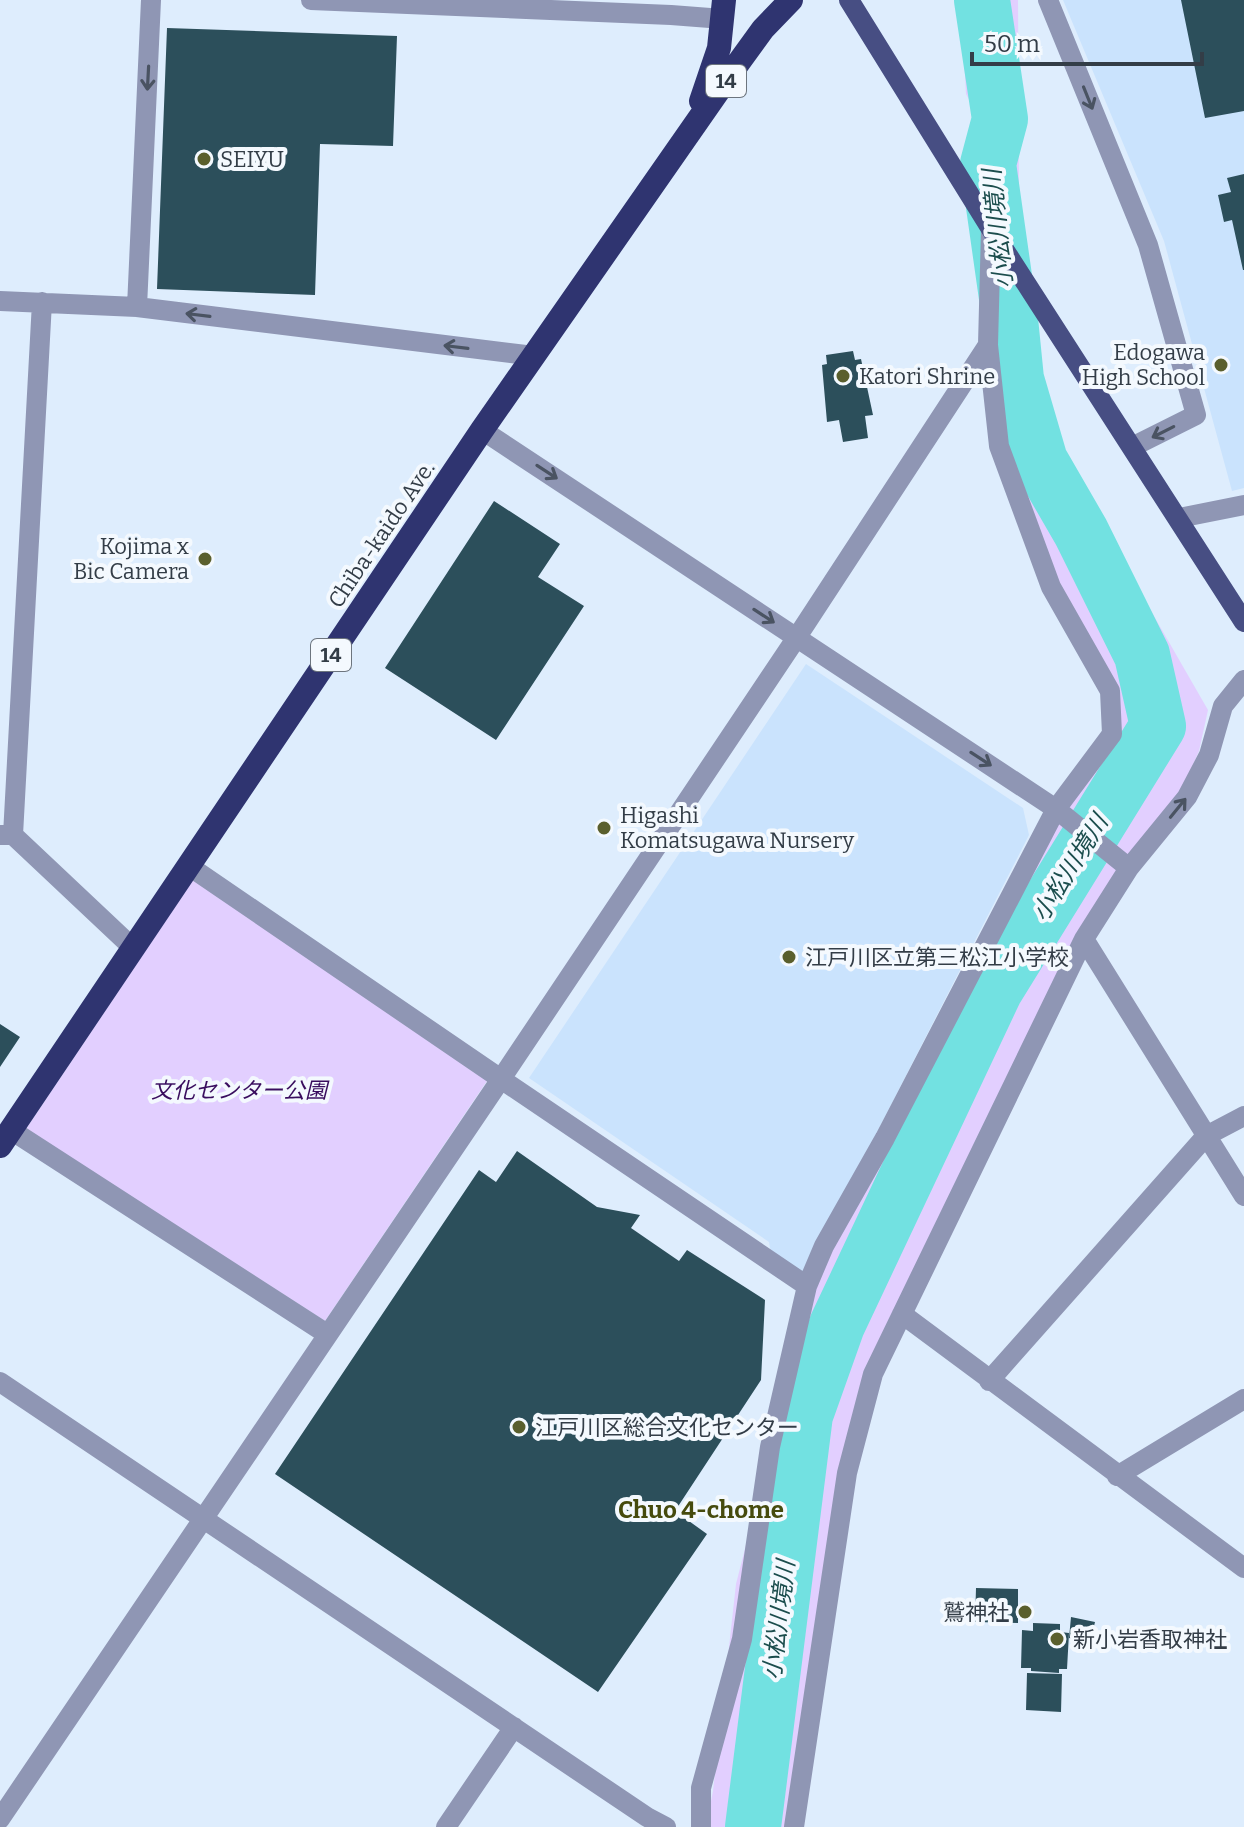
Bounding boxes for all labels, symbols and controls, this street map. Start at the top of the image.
scale bar [972,16,1202,66]
text: 50 m [984,30,1040,58]
one-way arrow [140,64,155,91]
road number: 14 [706,65,746,97]
one-way arrow [1082,85,1097,110]
place label: SEIYU [220,146,284,173]
marker: SEIYU [195,150,213,168]
water label: 小松川境川 [977,165,1018,290]
one-way arrow [186,307,211,322]
one-way arrow [444,339,470,354]
place label: Edogawa High School [1082,339,1205,391]
marker: Edogawa High School [1212,356,1230,374]
place label: Katori Shrine [859,363,995,390]
marker: Katori Shrine [834,367,852,385]
one-way arrow [1151,424,1175,440]
street label: Chiba-kaido Ave. [322,456,441,613]
one-way arrow [535,465,558,481]
place label: Kojima x Bic Camera [73,533,189,585]
marker: Kojima x Bic Camera [196,550,214,568]
one-way arrow [753,607,775,624]
road number: 14 [311,639,351,671]
one-way arrow [969,751,992,767]
one-way arrow [1169,798,1187,818]
place label: Higashi Komatsugawa Nursery [620,802,854,854]
water label: 小松川境川 [1026,807,1115,926]
marker: Higashi Komatsugawa Nursery [595,819,613,837]
place label: 江戸川区立第三松江小学校 [805,944,1069,971]
marker: 江戸川区立第三松江小学校 [780,948,798,966]
park label: 文化センター公園 [151,1077,330,1104]
place label: 江戸川区総合文化センター [535,1414,799,1441]
marker: 江戸川区総合文化センター [510,1418,528,1436]
district label: Chuo 4-chome [618,1496,784,1524]
water label: 小松川境川 [758,1556,801,1681]
place label: 鷲神社 [943,1599,1009,1626]
marker: 鷲神社 [1016,1603,1034,1621]
place label: 新小岩香取神社 [1073,1626,1227,1653]
marker: 新小岩香取神社 [1048,1630,1066,1648]

